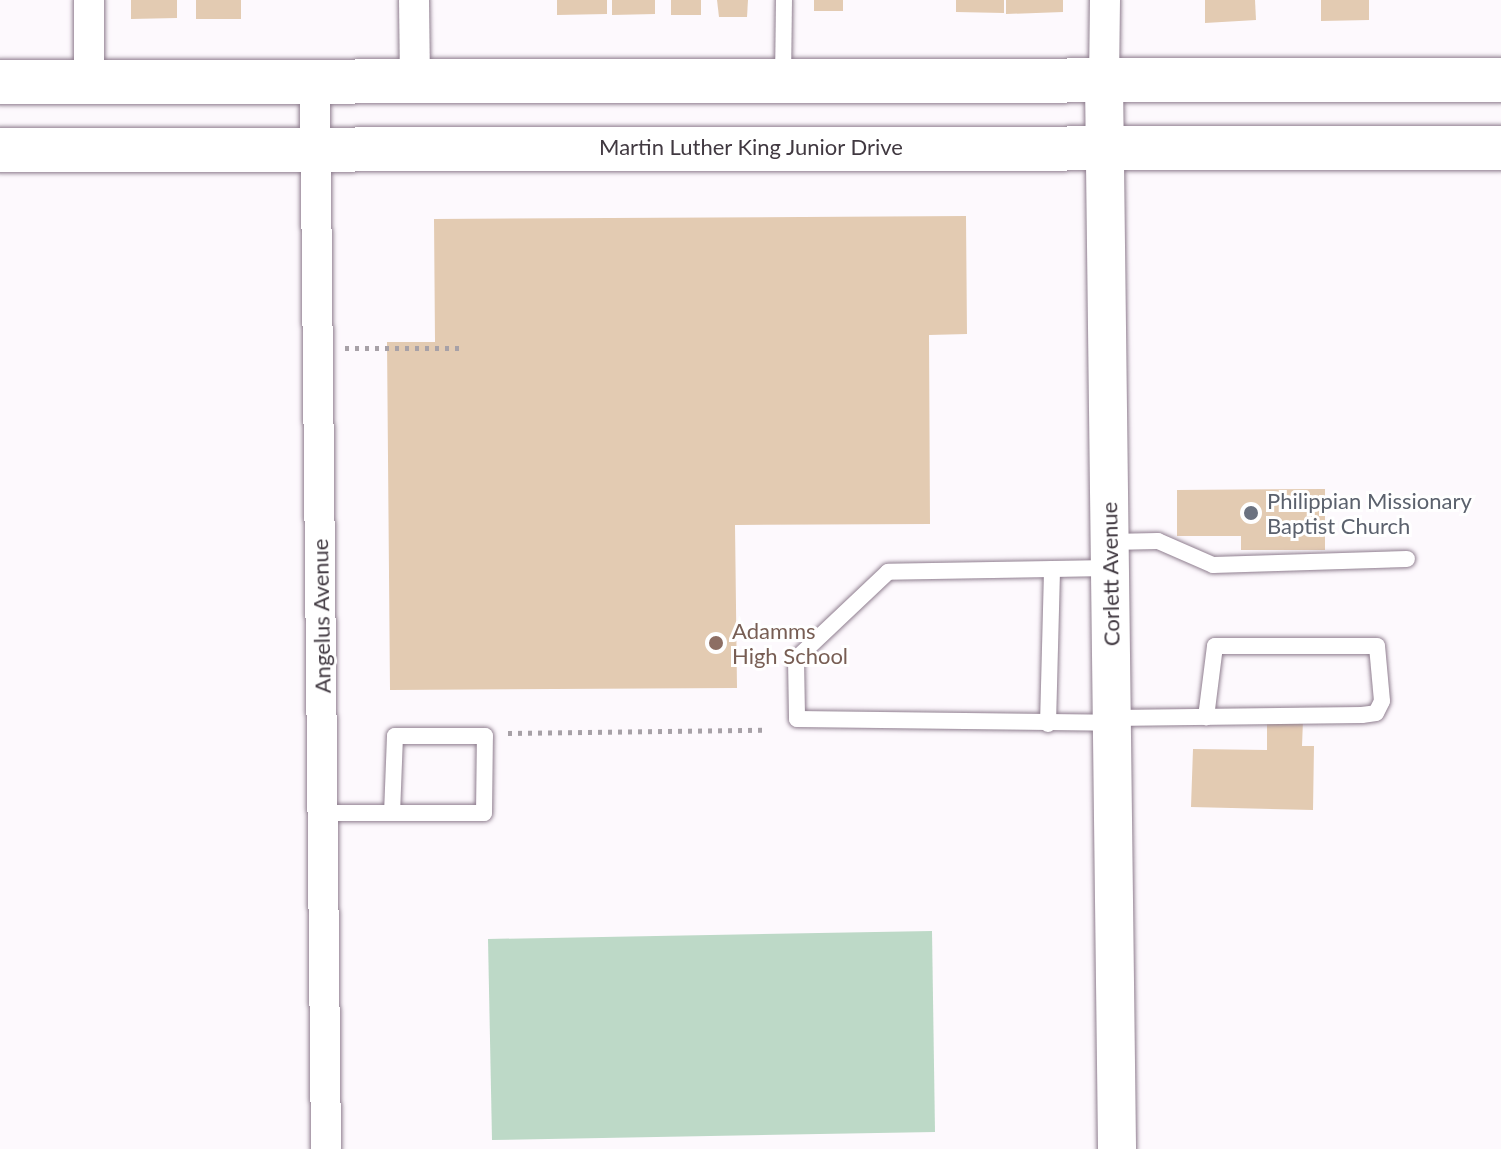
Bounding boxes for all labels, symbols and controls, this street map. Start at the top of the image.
street label: Martin Luther King Junior Drive [598,134,904,160]
place label: Philippian Missionary Baptist Church [1267,487,1472,538]
street label: Corlett Avenue [1096,501,1124,647]
marker: Philippian Missionary Baptist Church [1242,504,1260,522]
street label: Angelus Avenue [306,538,336,694]
place label: Adamms High School [732,617,848,668]
marker: Adamms High School [707,634,725,652]

